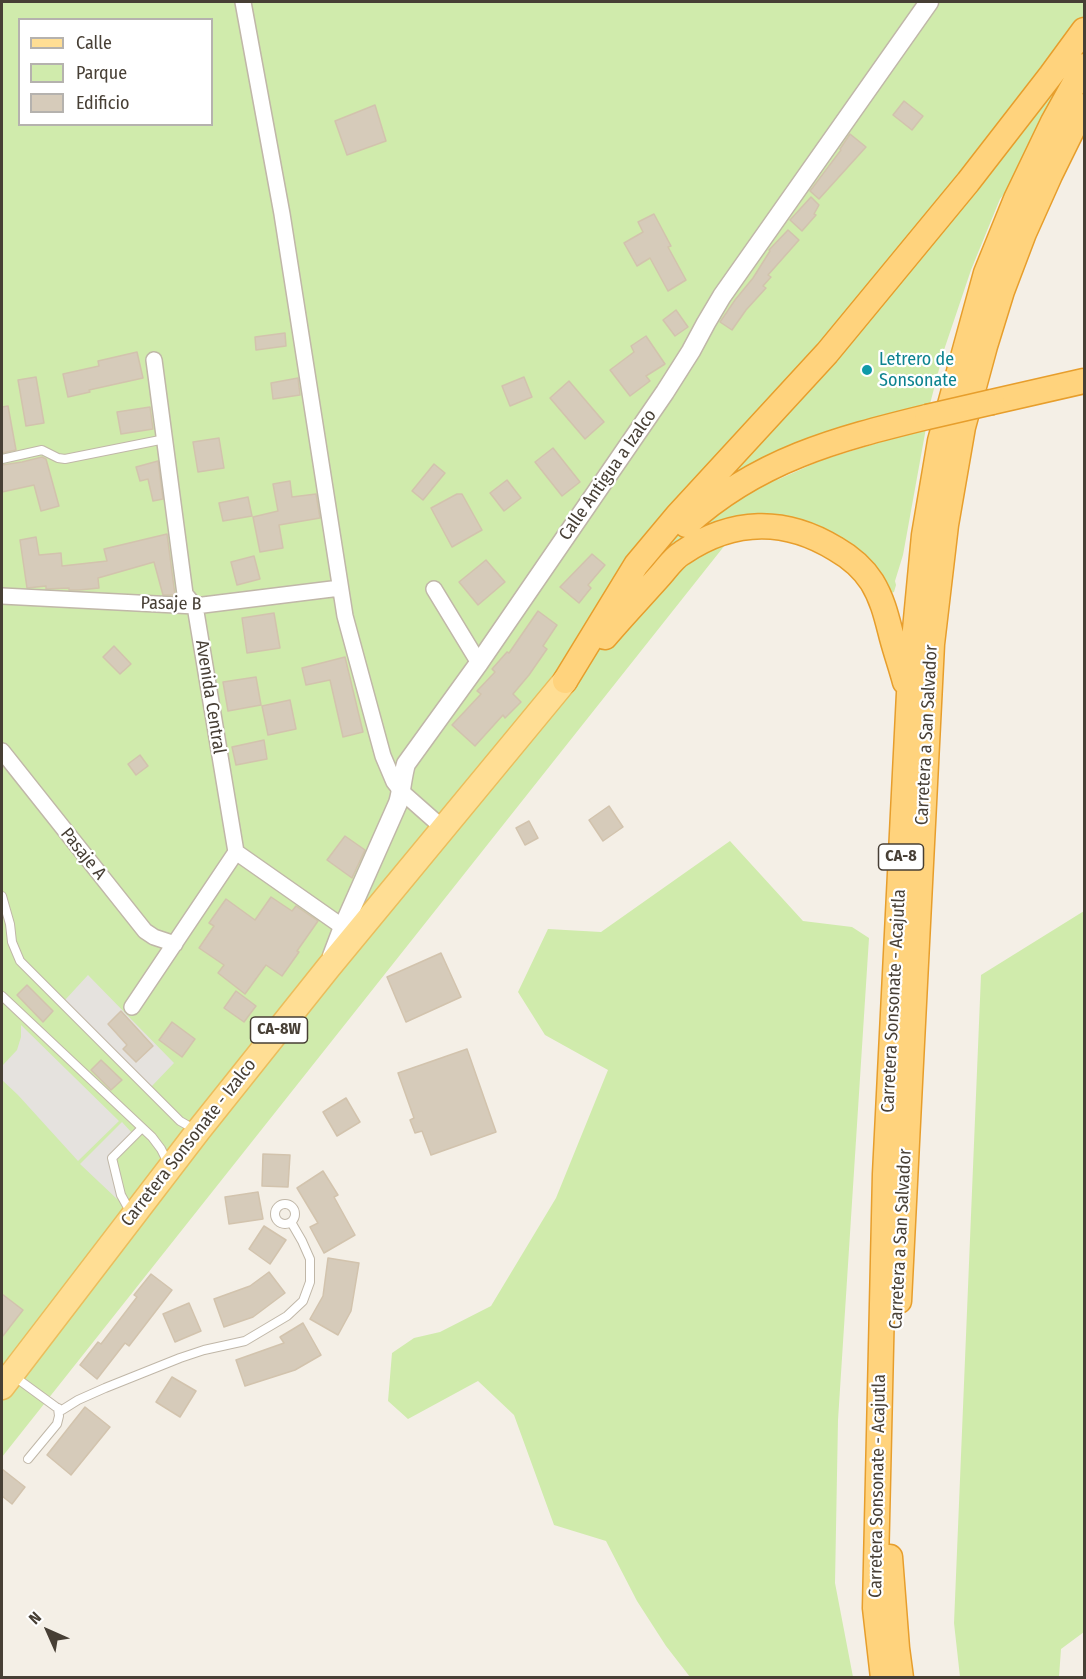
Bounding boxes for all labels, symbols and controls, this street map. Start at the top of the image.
legend [18,18,213,126]
text: Calle [76,32,112,54]
text: Parque [76,62,127,84]
text: Edificio [76,92,129,114]
place label: Letrero de Sonsonate [879,349,957,392]
marker: Letrero de Sonsonate [860,363,874,377]
street label: Calle Antigua a Izalco [555,405,661,545]
street label: Pasaje B [140,593,202,615]
street label: Avenida Central [190,638,230,756]
street label: Carretera a San Salvador [911,644,943,826]
street label: Pasaje A [56,824,110,884]
road number: CA-8 [878,844,924,870]
street label: Carretera Sonsonate - Acajutla [877,889,911,1113]
road number: CA-8W [250,1017,308,1043]
street label: Carretera Sonsonate - Izalco [117,1055,261,1231]
street label: Carretera a San Salvador [885,1148,917,1330]
street label: Carretera Sonsonate - Acajutla [865,1374,891,1598]
north arrow [18,1601,78,1661]
text: N [25,1608,45,1628]

